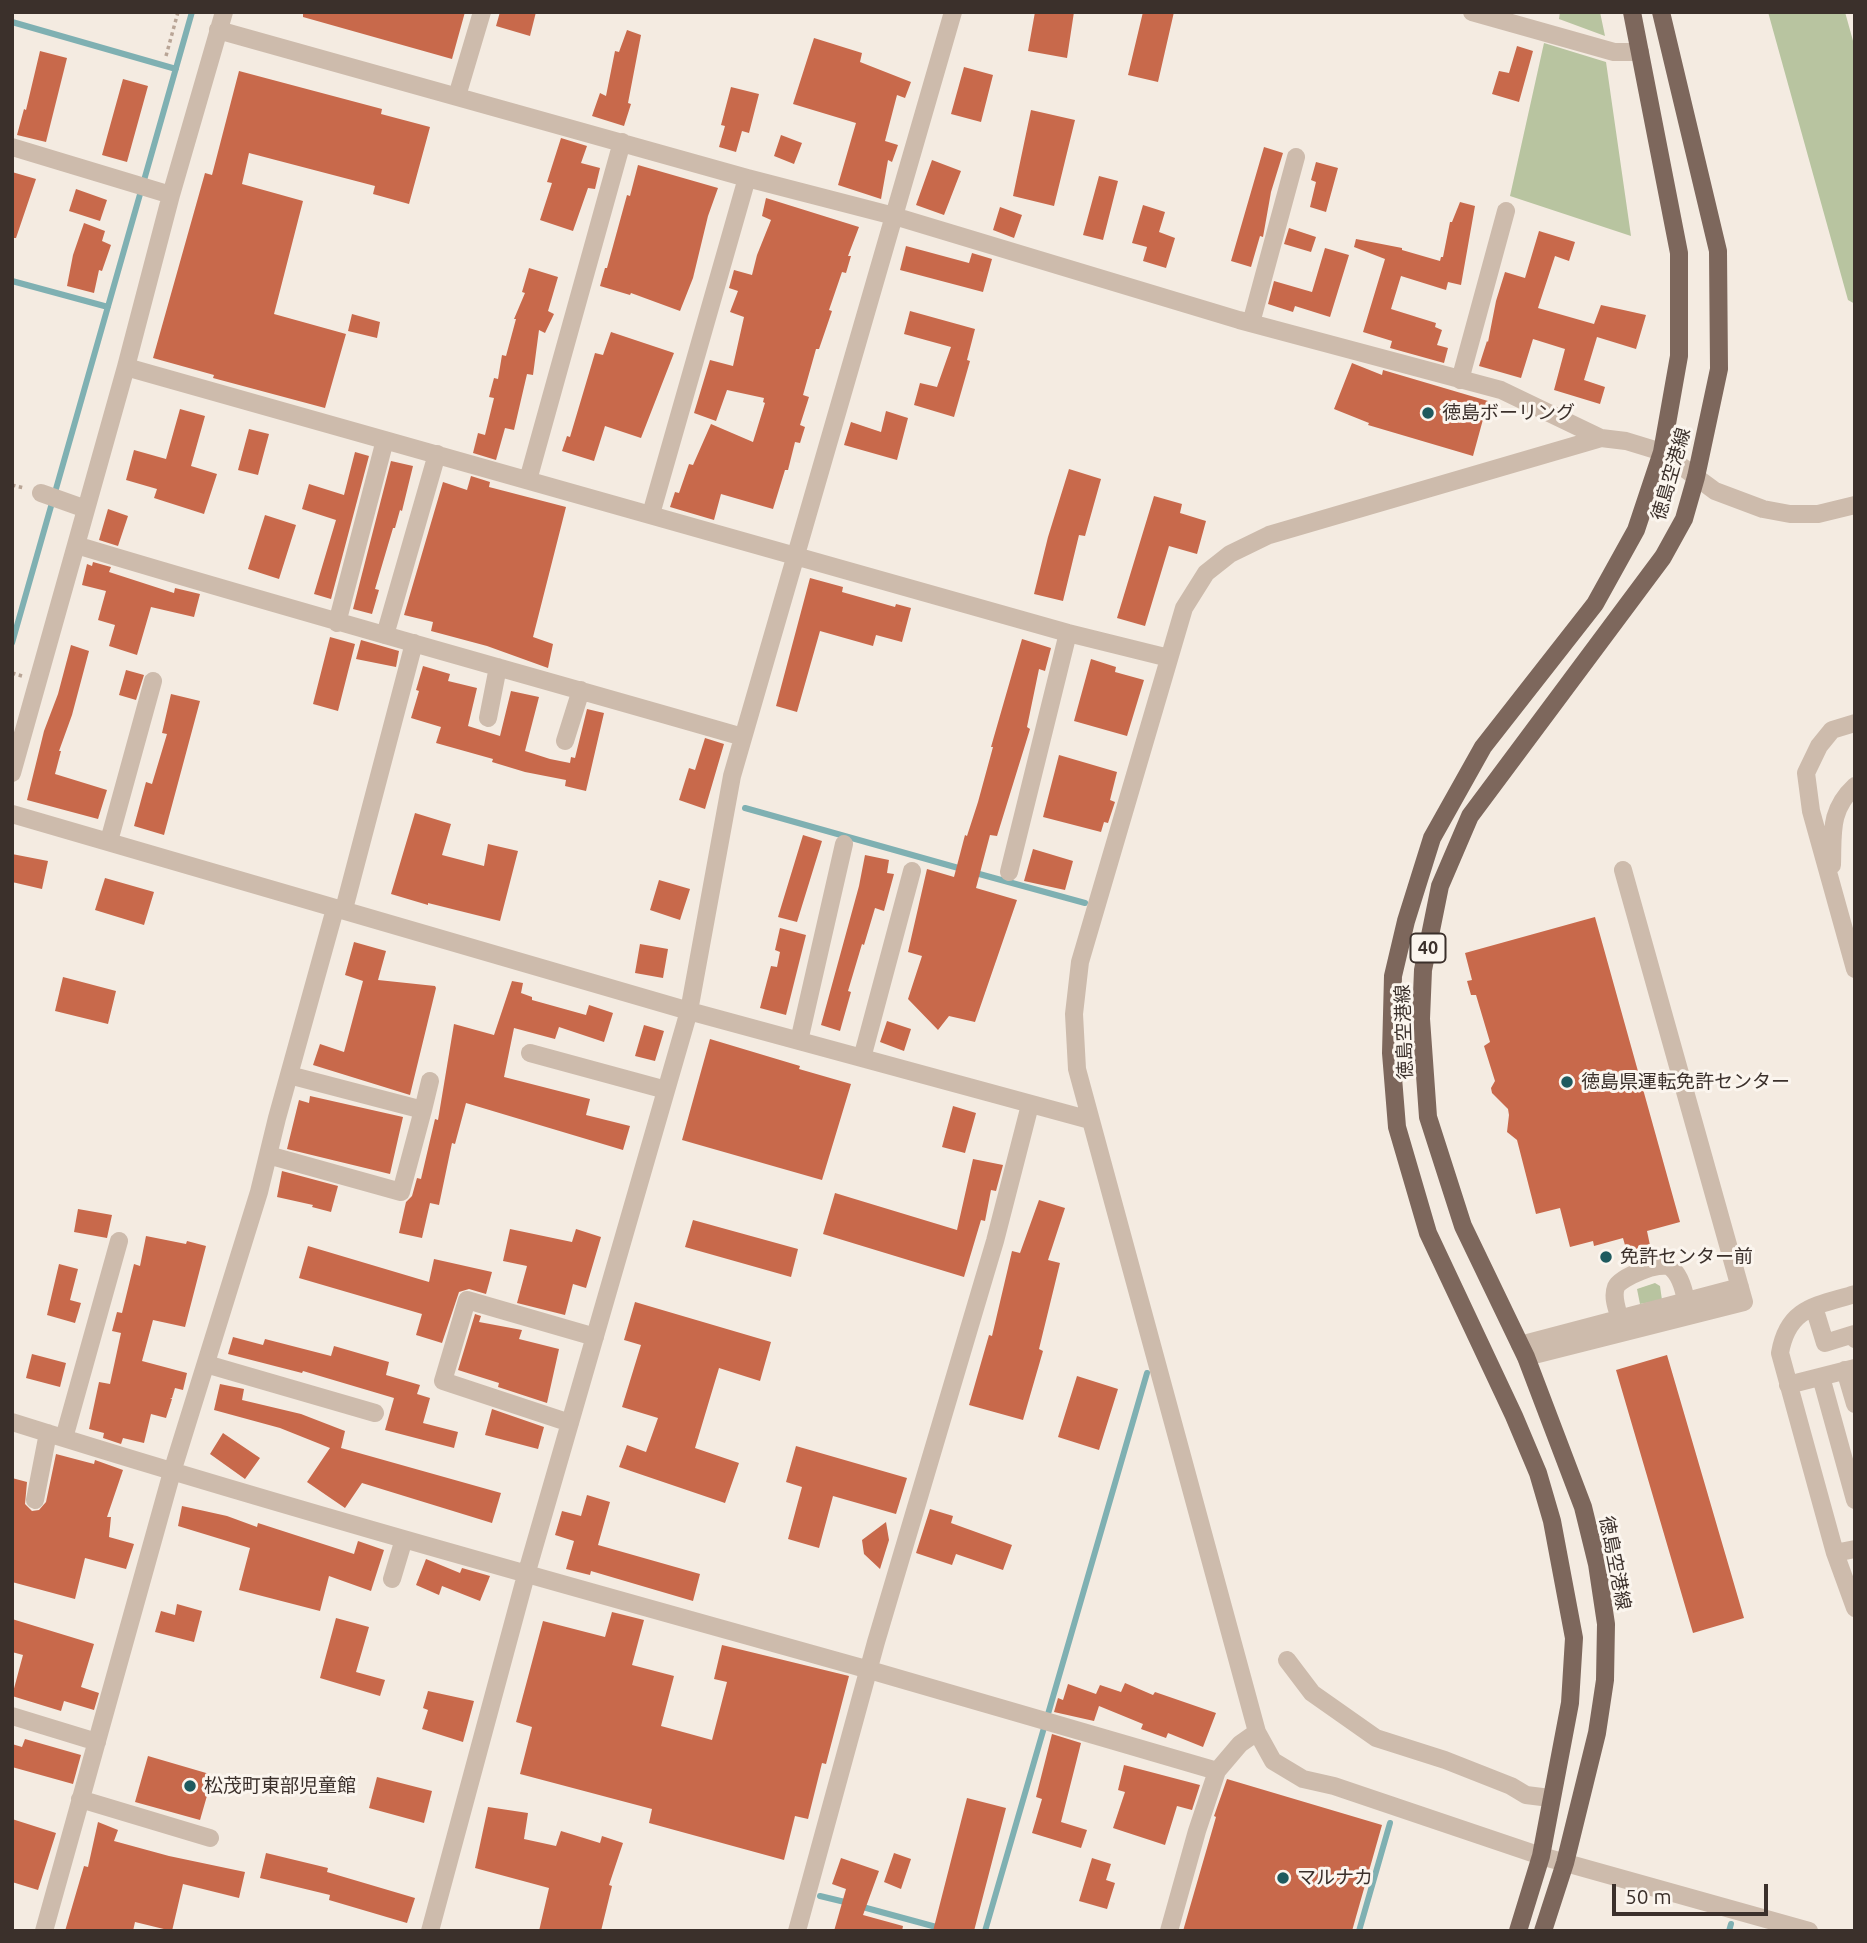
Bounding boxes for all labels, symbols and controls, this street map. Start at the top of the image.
place label: 徳島ボーリング [1442,402,1575,424]
marker: 徳島ボーリング [1420,405,1436,421]
street label: 徳島空港線 [1647,425,1695,523]
road number: 40 [1410,933,1446,962]
street label: 徳島空港線 [1391,984,1417,1080]
place label: 徳島県運転免許センター [1581,1071,1790,1093]
marker: 徳島県運転免許センター [1559,1074,1575,1090]
place label: 免許センター前 [1620,1246,1753,1268]
marker: 免許センター前 [1598,1249,1614,1265]
street label: 徳島空港線 [1595,1514,1635,1612]
place label: 松茂町東部児童館 [204,1775,356,1797]
marker: 松茂町東部児童館 [182,1778,198,1794]
place label: マルナカ [1297,1867,1373,1889]
marker: マルナカ [1275,1870,1291,1886]
scale bar [1615,1870,1771,1914]
text: 50 m [1625,1884,1672,1908]

